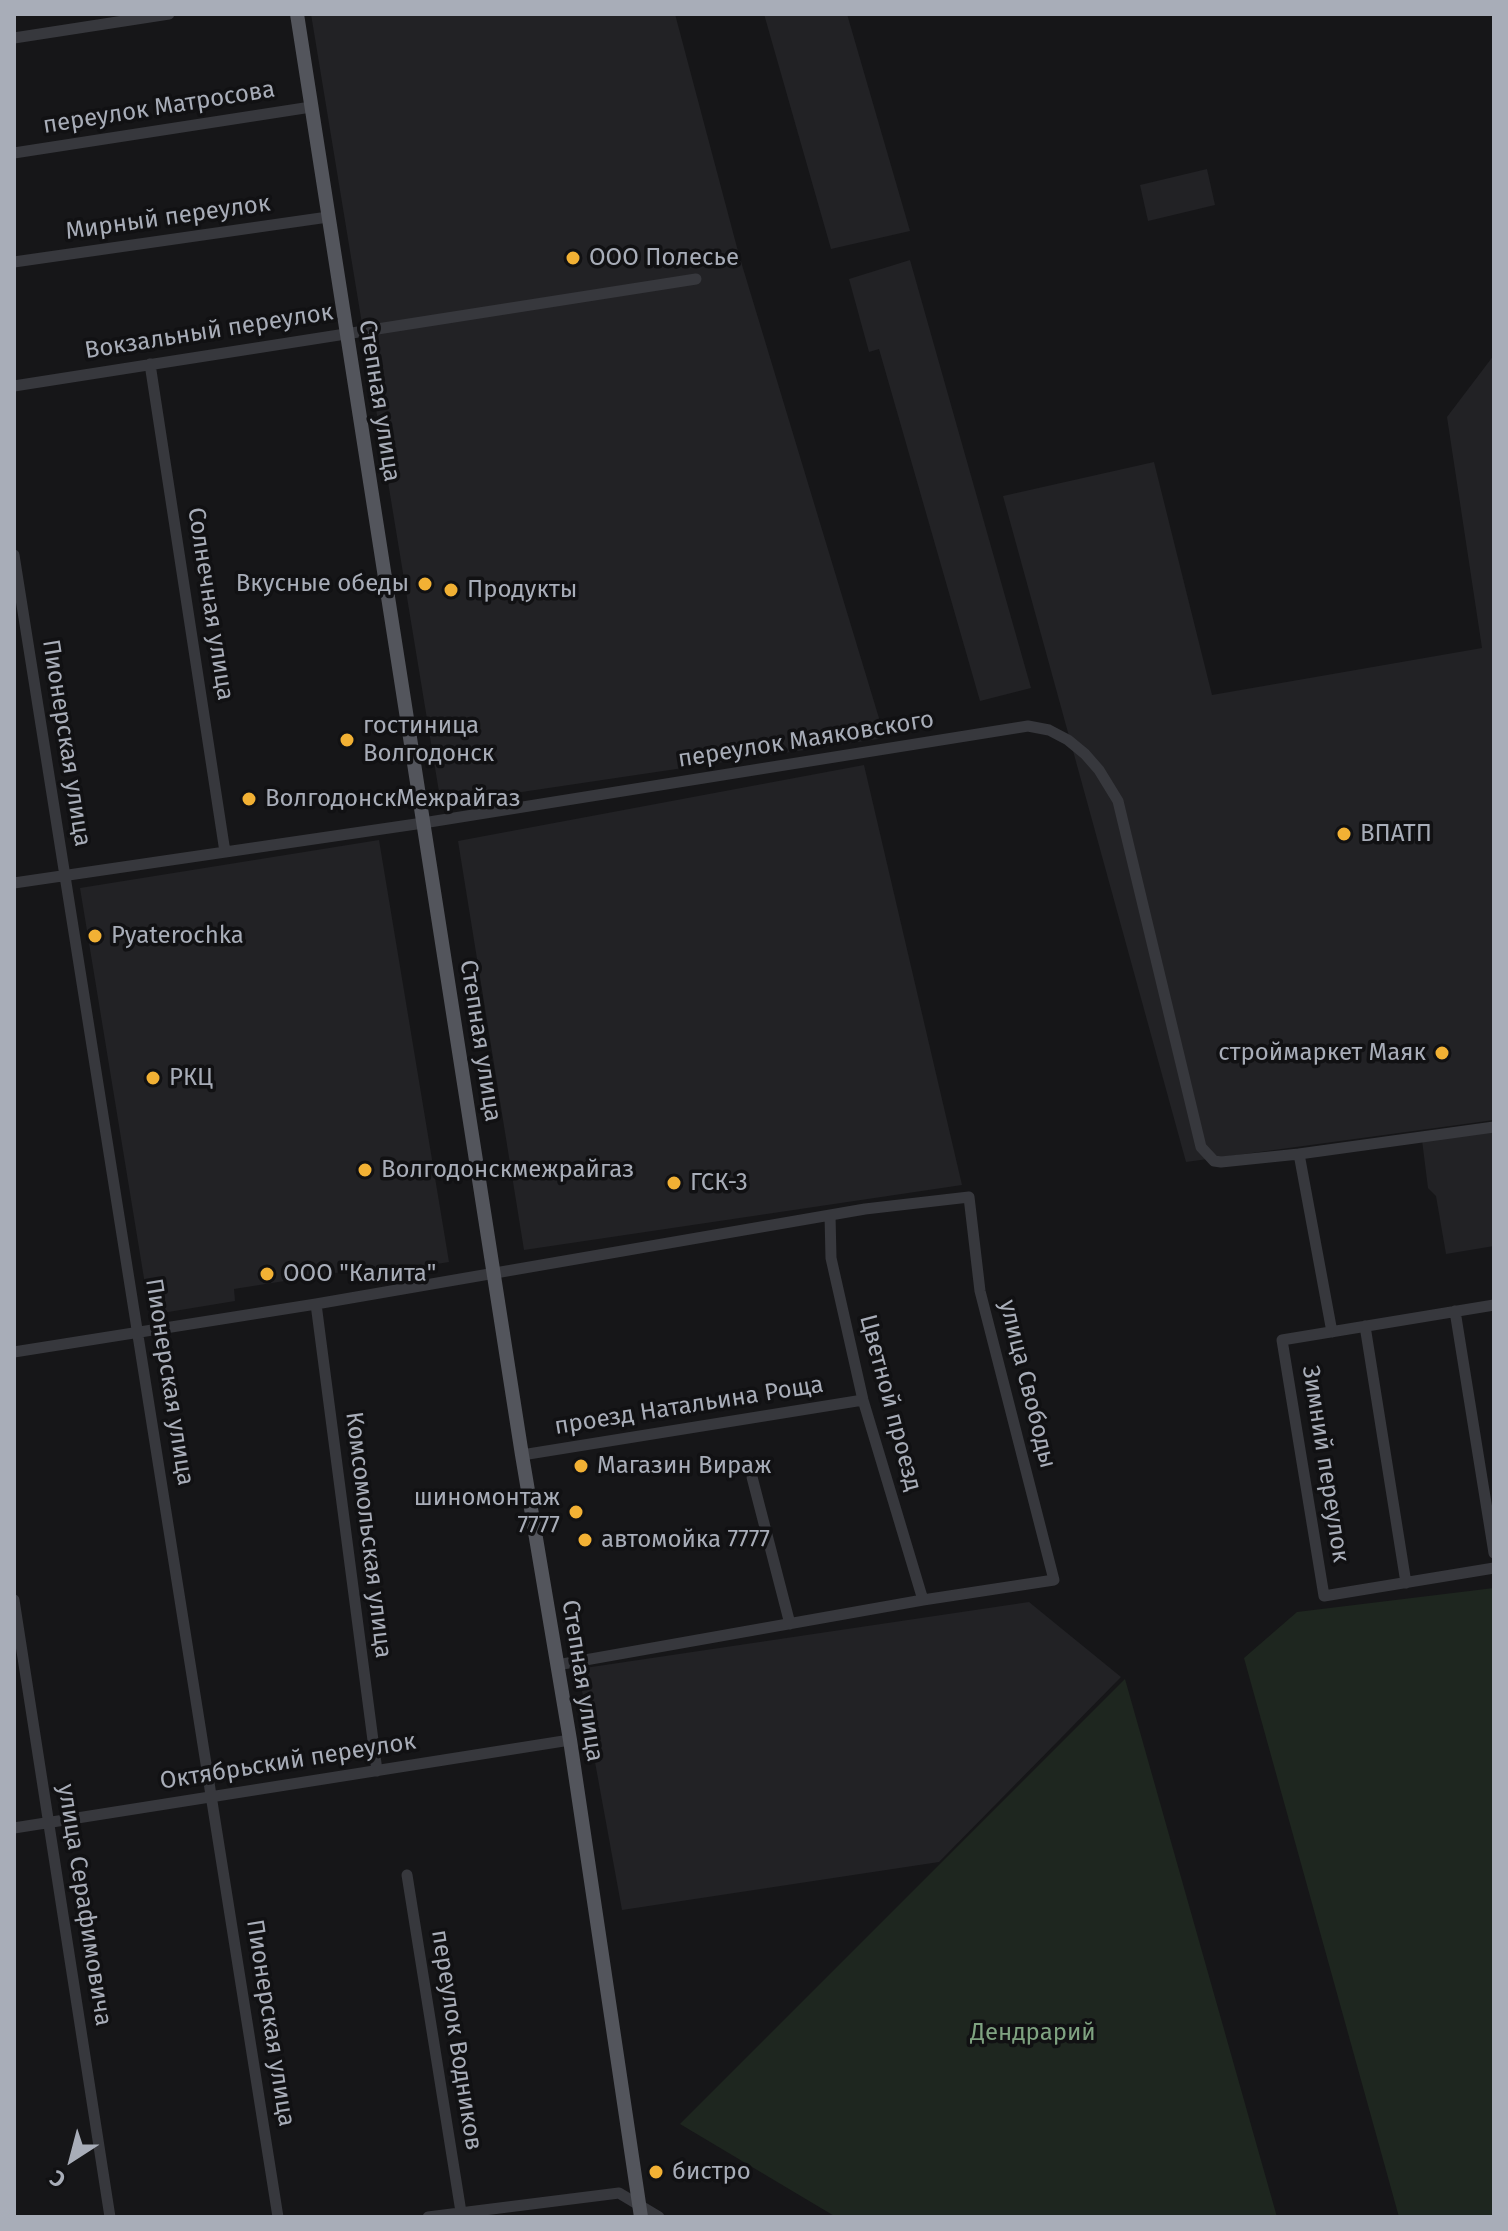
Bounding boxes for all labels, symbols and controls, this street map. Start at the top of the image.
street label: переулок Матросова [41,75,277,141]
street label: Мирный переулок [64,189,272,247]
place label: ООО Полесье [589,244,739,272]
marker: ООО Полесье [564,249,582,267]
street label: Вокзальный переулок [83,298,335,366]
street label: Степная улица [352,318,406,484]
street label: Солнечная улица [181,506,239,702]
place label: Вкусные обеды [236,570,409,598]
marker: Вкусные обеды [416,575,434,593]
place label: Продукты [467,576,577,604]
marker: Продукты [442,581,460,599]
street label: Пионерская улица [35,637,97,849]
street label: переулок Маяковского [676,706,936,774]
place label: гостиница Волгодонск [363,712,494,768]
marker: гостиница Волгодонск [338,731,356,749]
place label: ВолгодонскМежрайгаз [265,785,521,813]
marker: ВолгодонскМежрайгаз [240,790,258,808]
place label: ВПАТП [1360,820,1432,848]
marker: ВПАТП [1335,825,1353,843]
place label: Pyaterochka [111,922,244,950]
marker: Pyaterochka [86,927,104,945]
street label: Степная улица [453,958,507,1124]
place label: строймаркет Маяк [1218,1039,1426,1067]
marker: строймаркет Маяк [1433,1044,1451,1062]
place label: РКЦ [169,1064,213,1092]
marker: РКЦ [144,1069,162,1087]
place label: Волгодонскмежрайгаз [381,1156,634,1184]
marker: Волгодонскмежрайгаз [356,1161,374,1179]
place label: ГСК-3 [690,1169,748,1197]
marker: ГСК-3 [665,1174,683,1192]
place label: ООО "Калита" [283,1260,436,1288]
marker: ООО "Калита" [258,1265,276,1283]
street label: Пионерская улица [138,1276,200,1488]
street label: улица Свободы [992,1297,1062,1471]
street label: Цветной проезд [853,1311,927,1495]
street label: Зимний переулок [1295,1364,1355,1564]
street label: проезд Натальина Роща [552,1371,826,1441]
street label: Комсомольская улица [339,1410,397,1660]
place label: Магазин Вираж [597,1452,771,1480]
marker: Магазин Вираж [572,1457,590,1475]
place label: шиномонтаж 7777 [414,1484,560,1540]
marker: шиномонтаж 7777 [567,1503,585,1521]
place label: автомойка 7777 [601,1526,770,1554]
marker: автомойка 7777 [576,1531,594,1549]
street label: Степная улица [555,1598,609,1764]
street label: Октябрьский переулок [158,1728,418,1796]
street label: улица Серафимовича [51,1782,117,2028]
street label: Пионерская улица [239,1917,301,2129]
street label: переулок Водников [424,1928,488,2152]
park label: Дендрарий [970,2019,1096,2047]
north arrow [32,2119,112,2199]
place label: бистро [672,2158,751,2186]
marker: бистро [647,2163,665,2181]
text: С [45,2164,71,2193]

